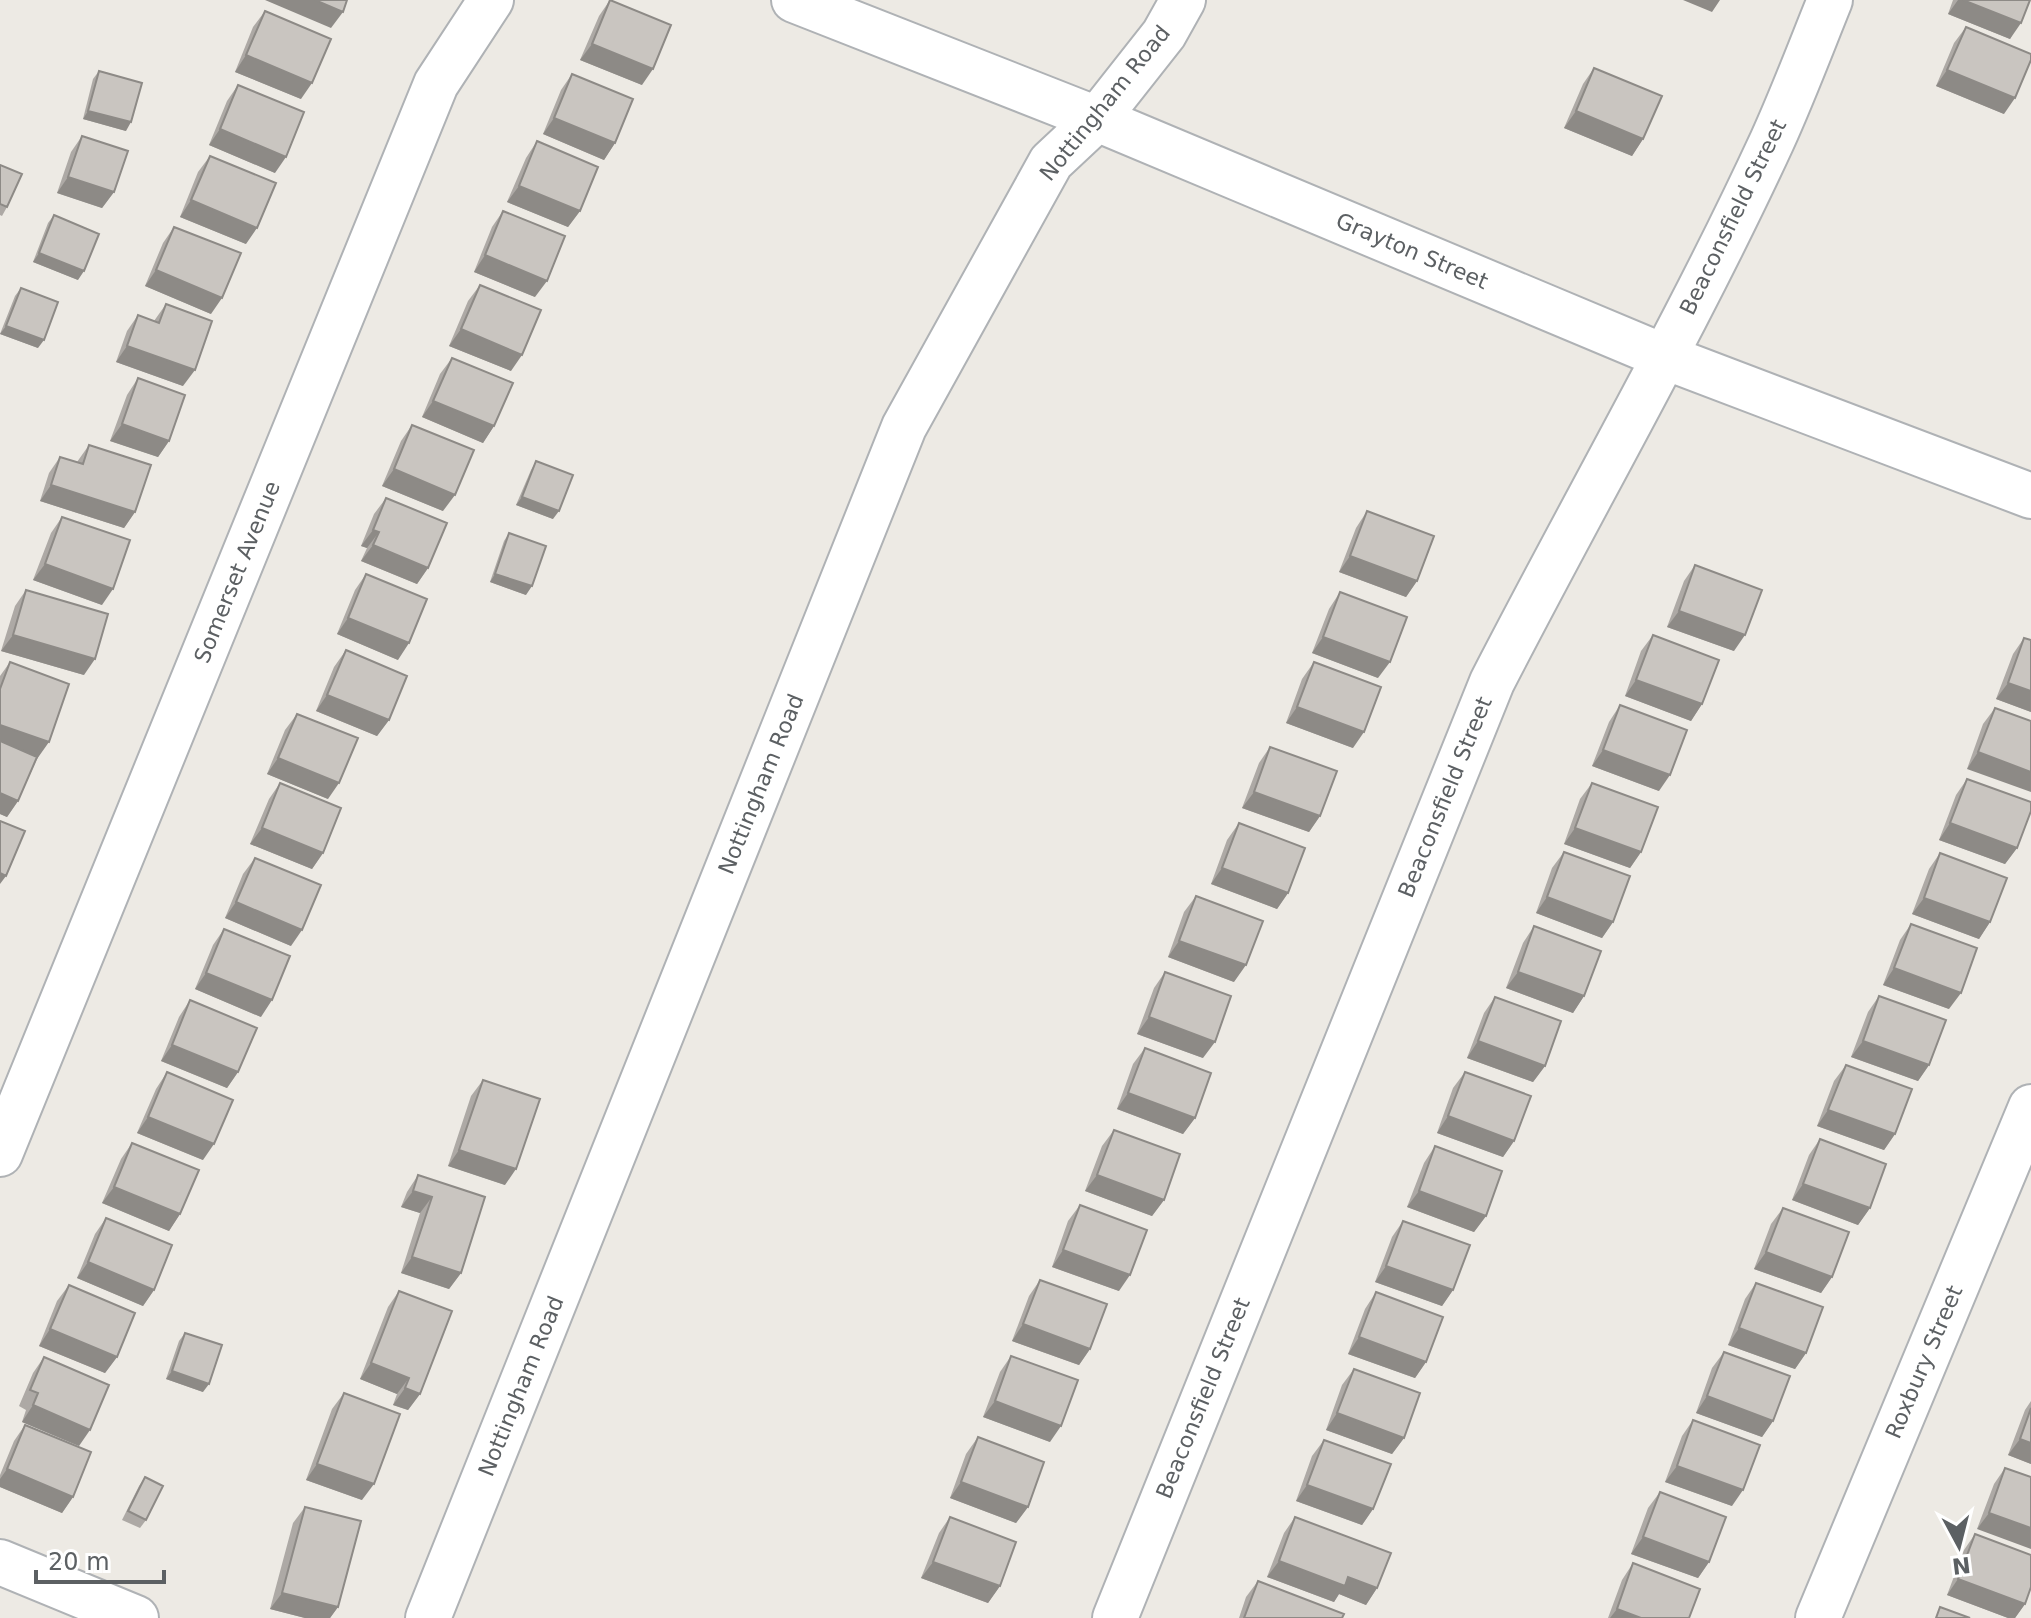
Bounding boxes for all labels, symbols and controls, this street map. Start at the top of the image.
street label: Nottingham Road [1035,20,1175,186]
street label: Beaconsfield Street [1675,115,1791,319]
street label: Grayton Street [1332,208,1492,294]
street label: Somerset Avenue [189,477,285,667]
street label: Nottingham Road [713,690,809,878]
street label: Beaconsfield Street [1393,693,1497,901]
street label: Roxbury Street [1880,1281,1968,1442]
street label: Nottingham Road [473,1292,569,1480]
street label: Beaconsfield Street [1151,1294,1255,1502]
north arrow [1919,1506,1999,1586]
scale bar [36,1534,164,1584]
text: 20 m [48,1548,110,1576]
text: N [1951,1552,1972,1579]

